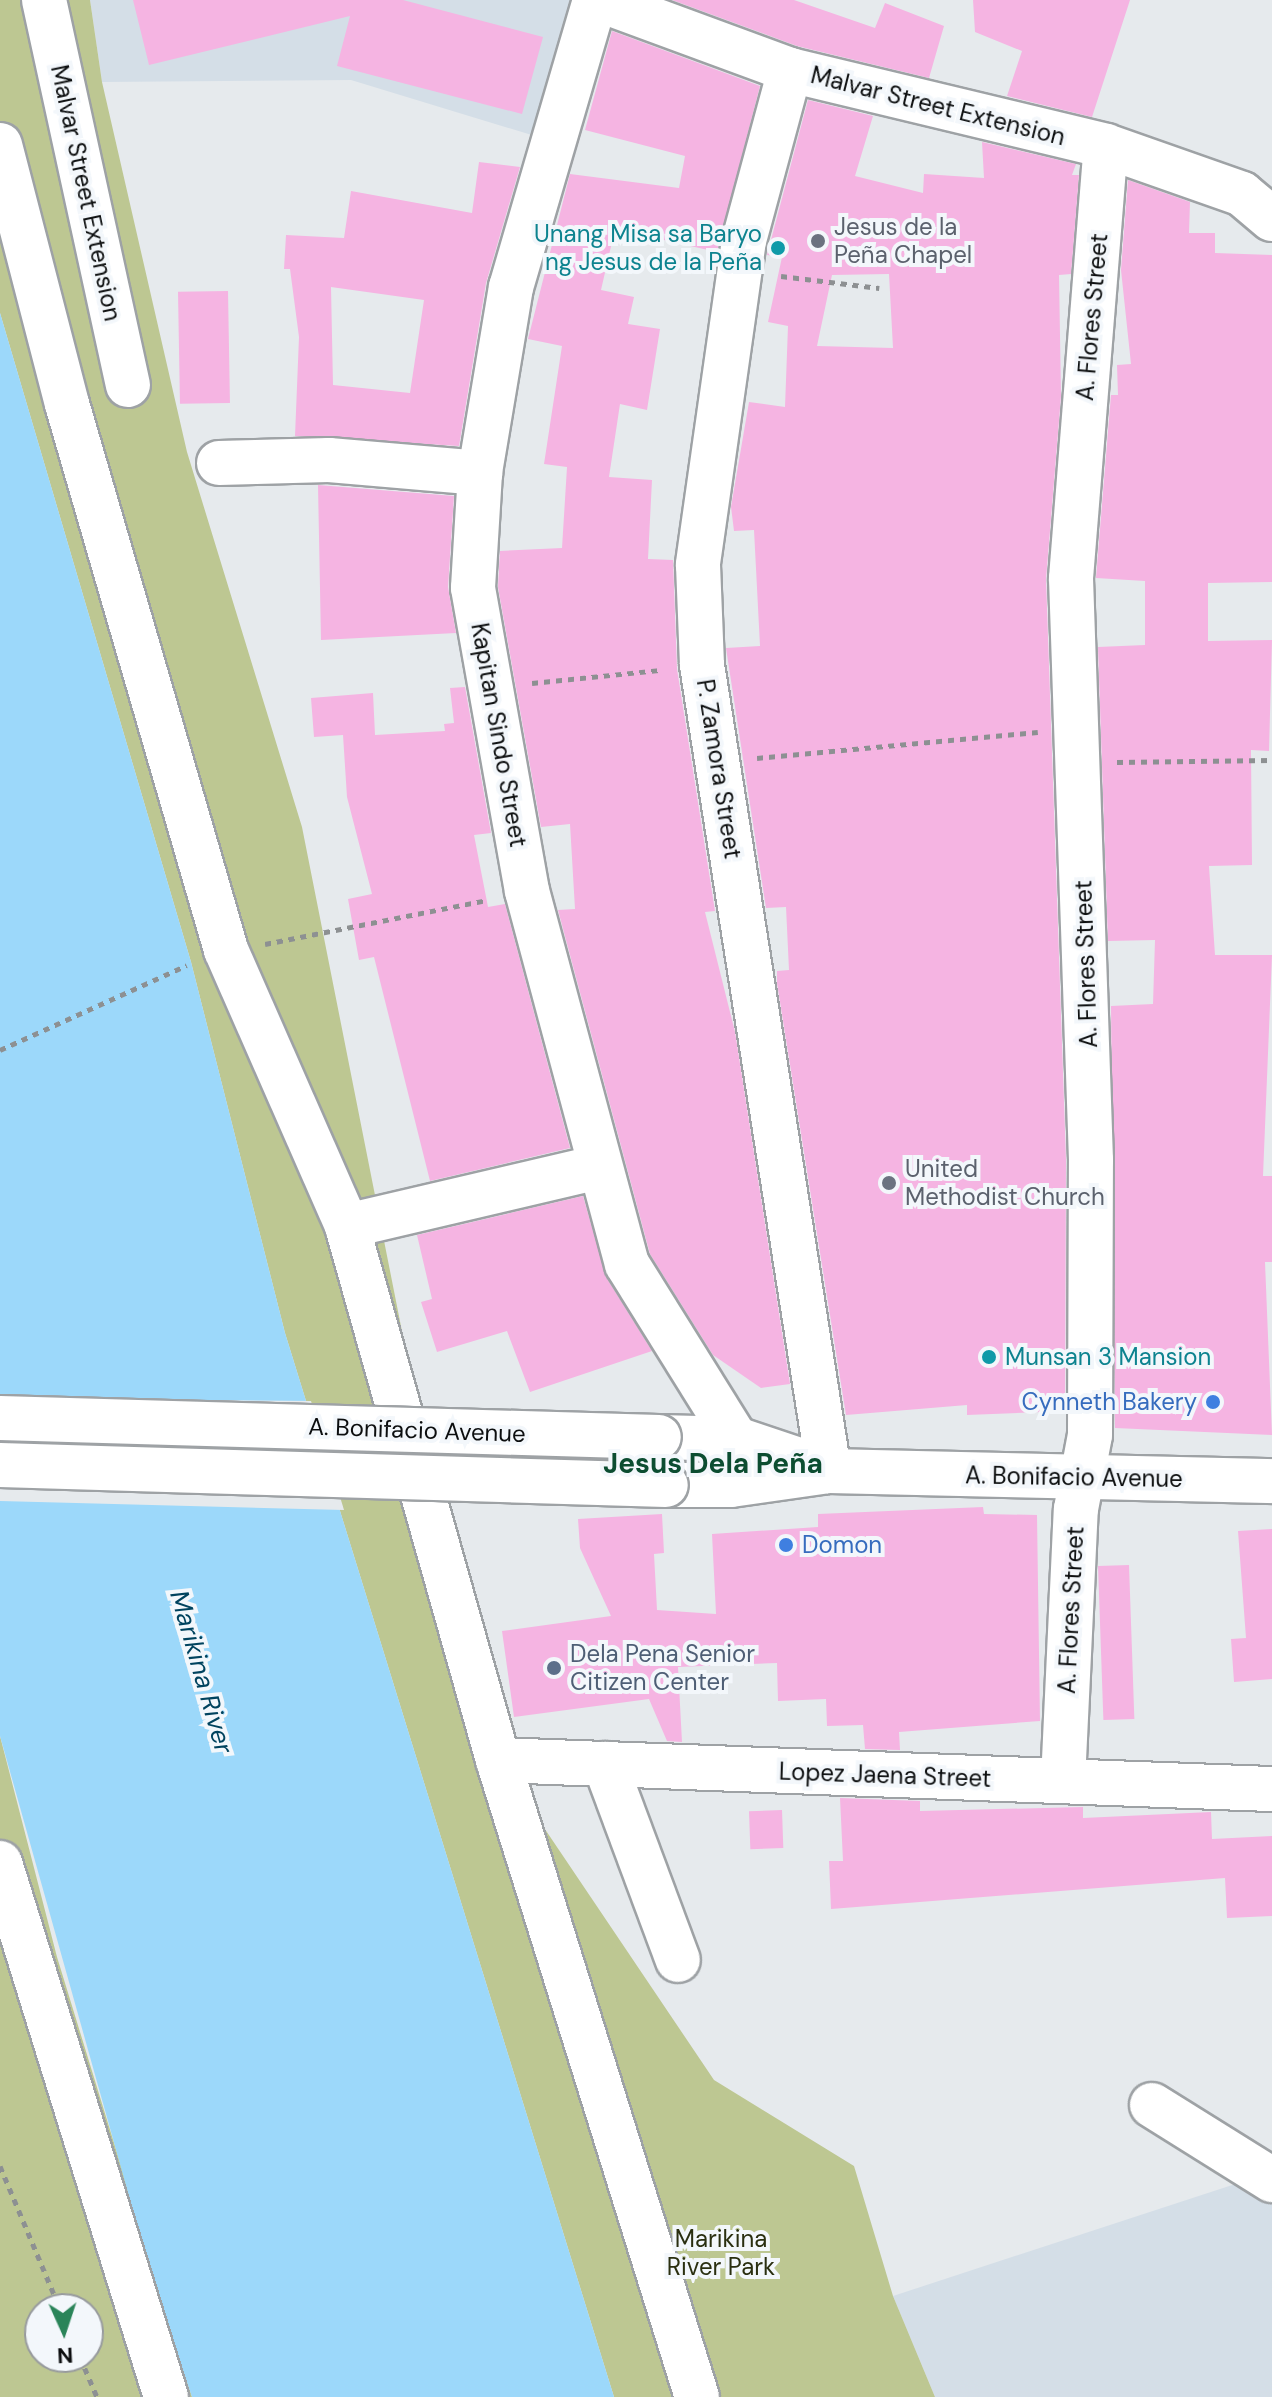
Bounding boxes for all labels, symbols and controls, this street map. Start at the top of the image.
street label: Malvar Street Extension [808,60,1068,152]
street label: Malvar Street Extension [45,62,127,324]
place label: Jesus de la Peña Chapel [834,213,972,269]
place label: Unang Misa sa Baryo ng Jesus de la Peña [534,220,762,276]
marker: Jesus de la Peña Chapel [809,232,827,250]
street label: A. Flores Street [1070,232,1114,402]
marker: Unang Misa sa Baryo ng Jesus de la Peña [769,239,787,257]
street label: Kapitan Sindo Street [465,621,533,849]
street label: P. Zamora Street [691,677,747,861]
street label: A. Flores Street [1069,880,1103,1048]
place label: United Methodist Church [905,1155,1105,1211]
marker: United Methodist Church [880,1174,898,1192]
place label: Munsan 3 Mansion [1005,1343,1211,1371]
marker: Munsan 3 Mansion [980,1348,998,1366]
place label: Cynneth Bakery [1021,1388,1197,1416]
marker: Cynneth Bakery [1204,1393,1222,1411]
street label: A. Bonifacio Avenue [308,1412,526,1448]
district label: Jesus Dela Peña [603,1447,823,1481]
street label: A. Bonifacio Avenue [965,1461,1183,1493]
street label: A. Flores Street [1052,1525,1090,1695]
place label: Domon [802,1531,882,1559]
marker: Domon [777,1536,795,1554]
water label: Marikina River [163,1587,239,1757]
place label: Dela Pena Senior Citizen Center [570,1640,755,1696]
marker: Dela Pena Senior Citizen Center [545,1659,563,1677]
street label: Lopez Jaena Street [778,1757,992,1793]
park label: Marikina River Park [667,2225,775,2281]
north arrow [24,2293,104,2373]
text: N [56,2341,74,2370]

